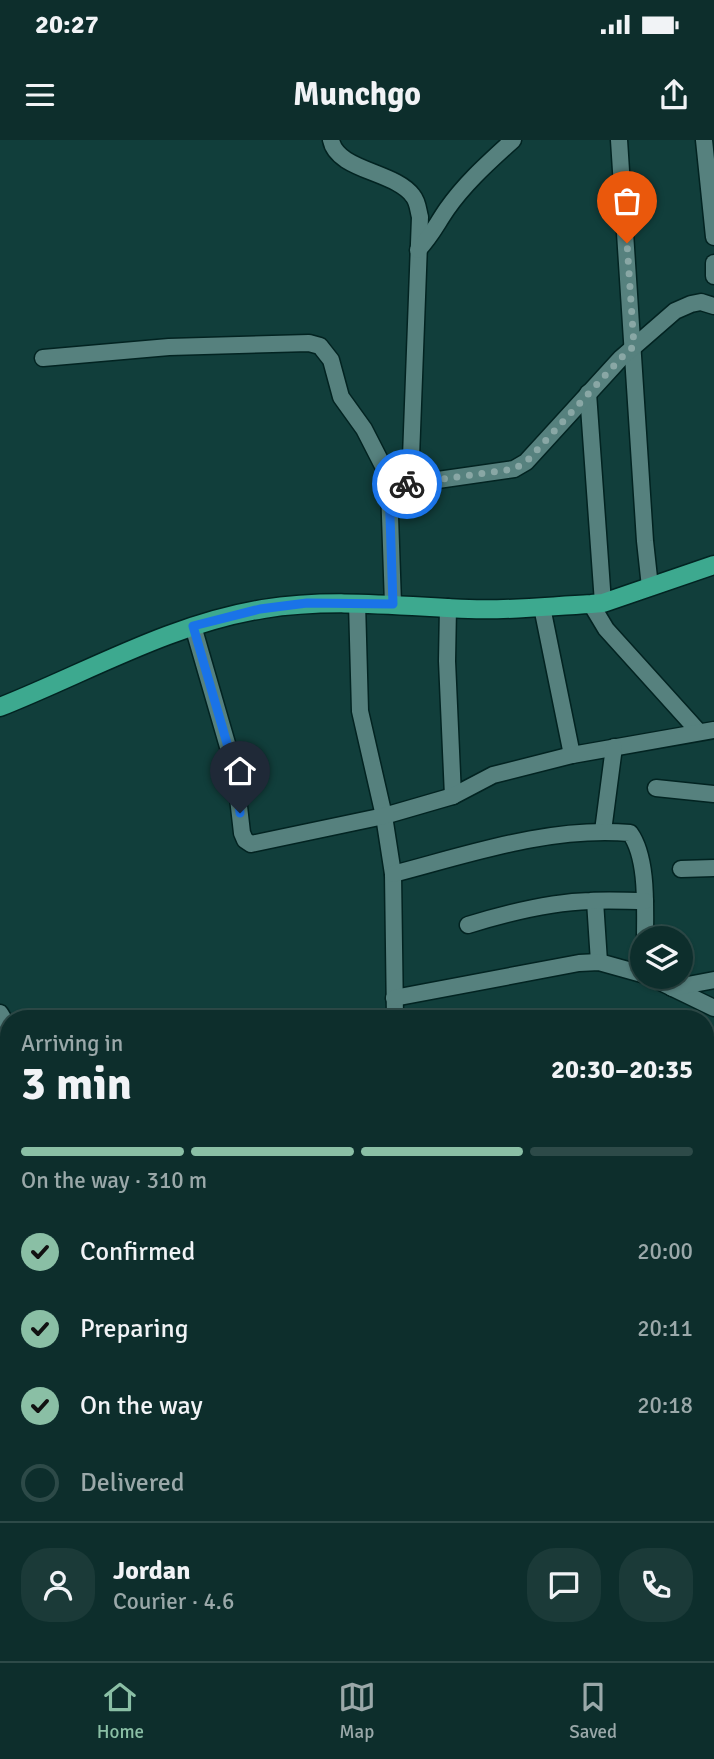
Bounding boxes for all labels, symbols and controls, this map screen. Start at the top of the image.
text: 20:27 [35,9,99,41]
text: Munchgo [293,75,421,114]
icon: menu [21,76,59,114]
icon: share [655,76,693,114]
pin [597,171,657,243]
icon: bag [608,182,646,220]
courier [372,449,442,519]
icon: bike [388,465,426,503]
pin [210,741,270,813]
icon: home [221,752,259,790]
map controls [630,926,693,989]
button: layers [630,926,693,989]
text: Arriving in [21,1029,123,1058]
text: 20:30–20:35 [551,1054,693,1086]
text: 3 min [21,1056,132,1112]
text: On the way · 310 m [21,1166,207,1195]
icon: check [21,1233,59,1271]
text: Confirmed [80,1236,195,1268]
text: 20:00 [637,1237,693,1266]
icon: check [21,1310,59,1348]
text: Preparing [80,1313,188,1345]
text: 20:11 [637,1314,693,1343]
icon: check [21,1387,59,1425]
text: On the way [80,1390,203,1422]
text: 20:18 [637,1391,693,1420]
text: Delivered [80,1467,185,1499]
button: person [21,1548,95,1622]
button: chat [527,1548,601,1622]
button: phone [619,1548,693,1622]
text: Jordan [113,1555,190,1587]
text: Courier · 4.6 [113,1587,234,1616]
tab: Home [97,1678,144,1744]
tab: Map [338,1678,376,1744]
tab: Saved [569,1678,617,1744]

